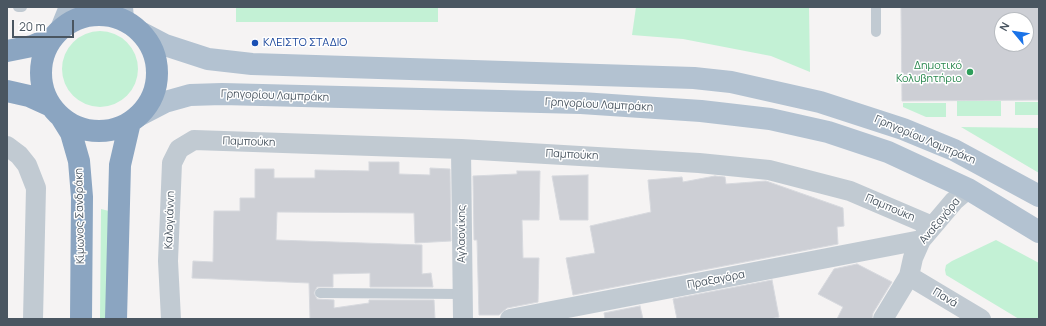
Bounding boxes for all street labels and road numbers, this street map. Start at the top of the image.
street label: Γρηγορίου Λαμπράκη [221,88,329,104]
street label: Γρηγορίου Λαμπράκη [544,96,654,114]
street label: Γρηγορίου Λαμπράκη [872,113,978,167]
street label: Παμπούκη [222,134,276,150]
street label: Παμπούκη [545,147,599,163]
street label: Κίμωνος Σανδράκη [73,168,87,264]
street label: Καλογιάννη [162,191,178,249]
street label: Παμπούκη [863,192,917,224]
street label: Αναξαγόρα [917,195,963,247]
street label: Αγλαονίκης [455,205,469,263]
street label: Πραξαγόρα [686,268,746,292]
street label: Πανά [930,286,960,310]

